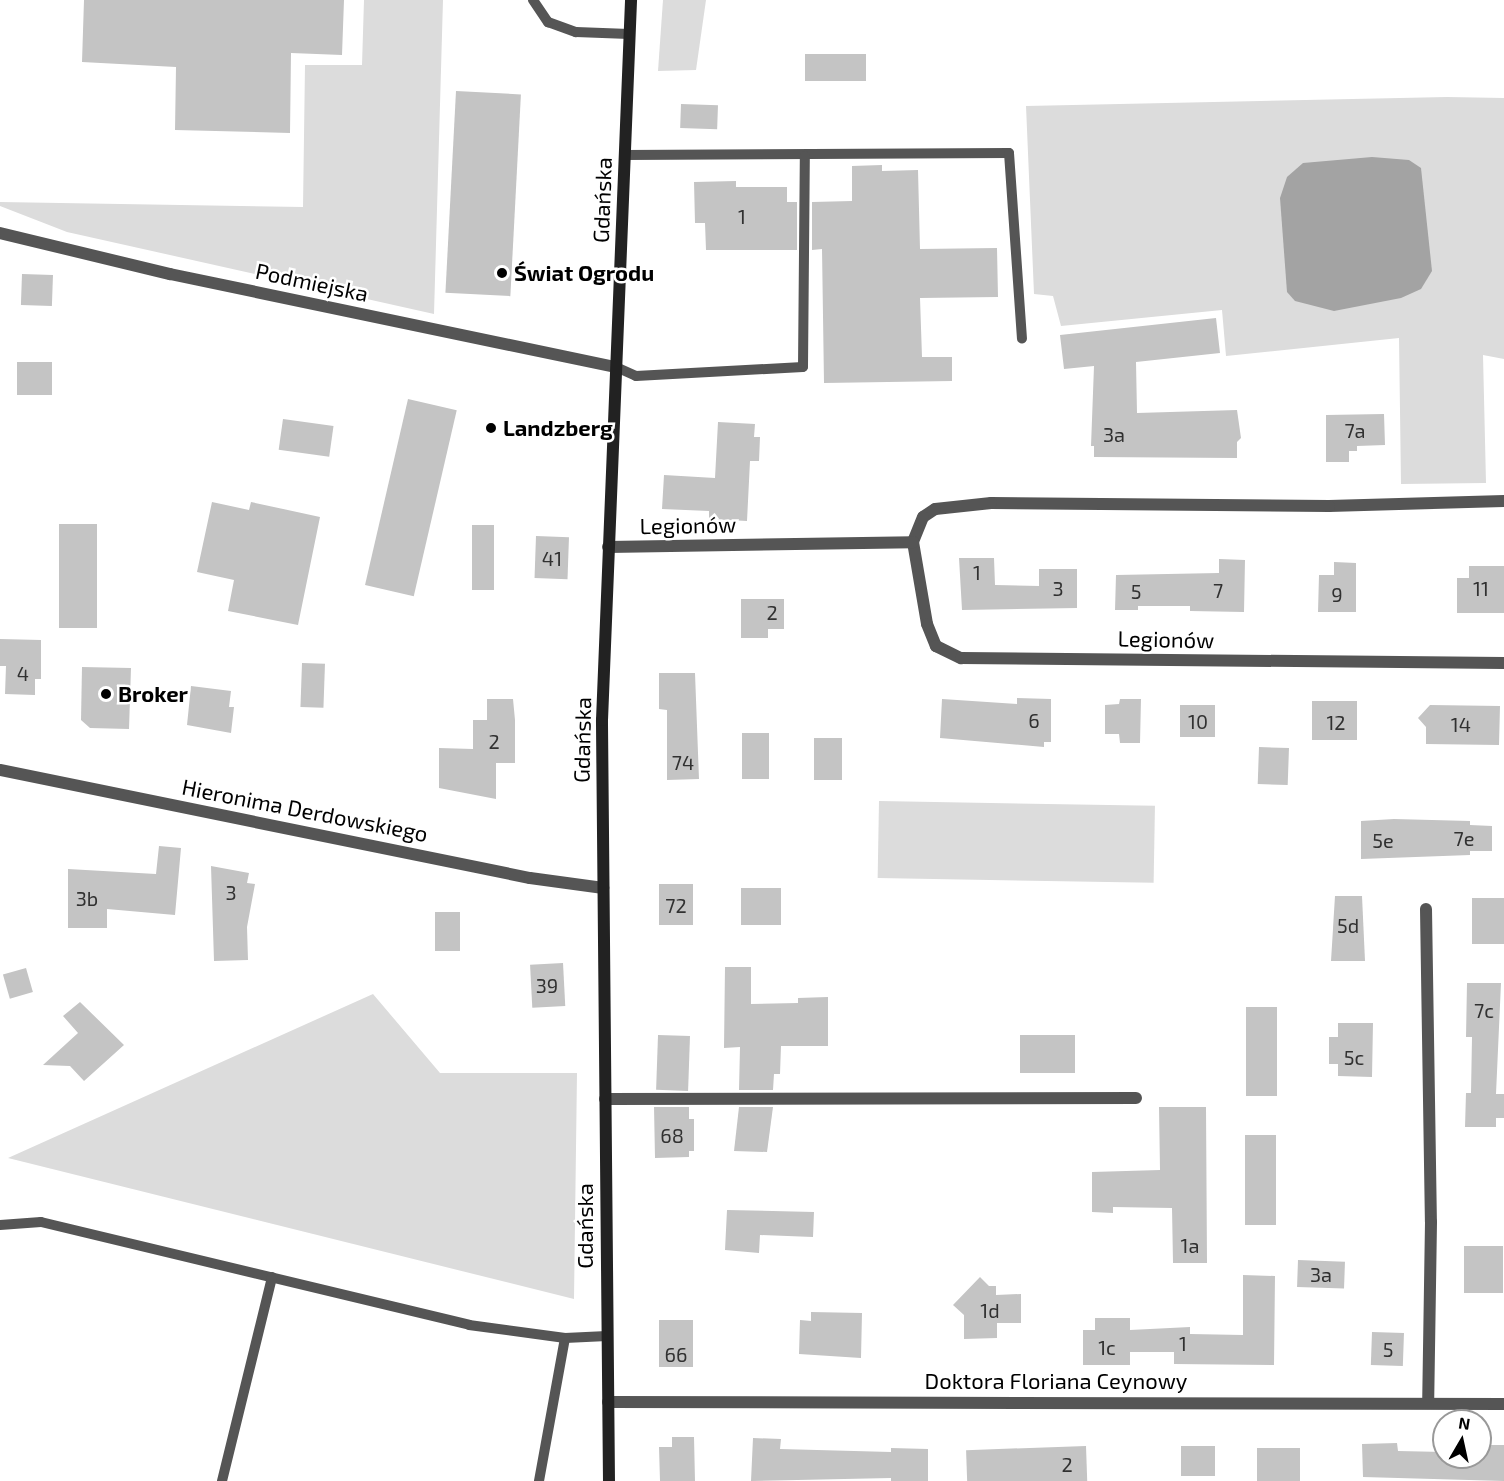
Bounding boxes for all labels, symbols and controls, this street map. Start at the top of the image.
street label: Gdańska [587,157,617,243]
house number: 1 [738,204,746,228]
street label: Podmiejska [253,257,371,307]
place label: Świat Ogrodu [514,260,654,286]
marker: Świat Ogrodu [495,266,509,280]
place label: Landzberg [503,415,613,441]
house number: 7a [1344,418,1366,442]
marker: Landzberg [484,421,498,435]
house number: 3a [1103,422,1125,446]
street label: Legionów [639,511,737,539]
house number: 41 [542,546,562,570]
house number: 1 [973,560,981,584]
house number: 3 [1052,576,1064,600]
house number: 11 [1473,576,1489,600]
house number: 7 [1213,578,1223,602]
house number: 5 [1131,579,1141,603]
house number: 9 [1331,582,1343,606]
house number: 2 [766,600,778,624]
street label: Legionów [1117,625,1215,653]
house number: 4 [17,661,29,685]
place label: Broker [118,681,188,707]
marker: Broker [99,687,113,701]
street label: Gdańska [568,697,596,783]
house number: 6 [1028,708,1040,732]
house number: 10 [1188,709,1208,733]
house number: 12 [1326,710,1346,734]
house number: 14 [1451,712,1471,736]
house number: 2 [488,729,500,753]
house number: 74 [672,750,694,774]
street label: Hieronima Derdowskiego [180,773,430,847]
house number: 7e [1454,826,1474,850]
house number: 5e [1372,828,1394,852]
house number: 3 [225,880,237,904]
house number: 3b [76,886,98,910]
house number: 72 [665,893,687,917]
house number: 5d [1337,913,1359,937]
house number: 39 [536,973,558,997]
house number: 7c [1474,998,1494,1022]
house number: 5c [1344,1045,1364,1069]
house number: 68 [660,1123,684,1147]
street label: Gdańska [572,1183,598,1269]
house number: 1a [1181,1233,1199,1257]
house number: 3a [1310,1262,1332,1286]
house number: 1d [980,1298,1000,1322]
house number: 1 [1179,1331,1187,1355]
house number: 1c [1098,1335,1116,1359]
house number: 5 [1383,1337,1393,1361]
house number: 66 [665,1342,687,1366]
street label: Doktora Floriana Ceynowy [925,1368,1187,1394]
north arrow [1432,1409,1492,1469]
text: N [1457,1412,1472,1433]
house number: 2 [1061,1452,1073,1476]

